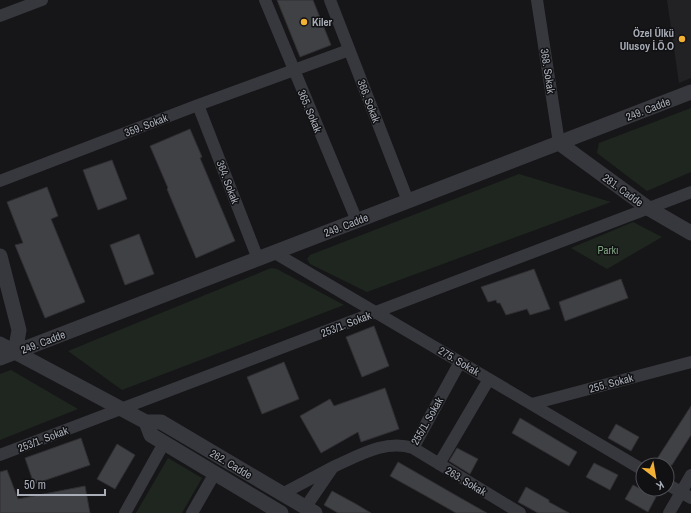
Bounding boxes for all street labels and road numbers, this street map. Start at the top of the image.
street label: 368. Sokak [538,48,559,95]
street label: 366. Sokak [354,77,384,125]
street label: 365. Sokak [295,87,325,135]
street label: 249. Cadde [624,94,672,124]
street label: 359. Sokak [122,110,170,140]
street label: 364. Sokak [213,158,243,206]
street label: 281. Cadde [600,171,646,209]
street label: 249. Cadde [322,210,370,240]
street label: 253/1. Sokak [319,308,374,340]
street label: 249. Cadde [19,327,67,357]
street label: 275. Sokak [436,343,482,379]
street label: 255. Sokak [587,370,635,396]
street label: 255/1. Sokak [408,394,446,447]
street label: 253/1. Sokak [16,423,71,455]
street label: 262. Cadde [207,446,255,482]
street label: 263. Sokak [443,463,489,499]

